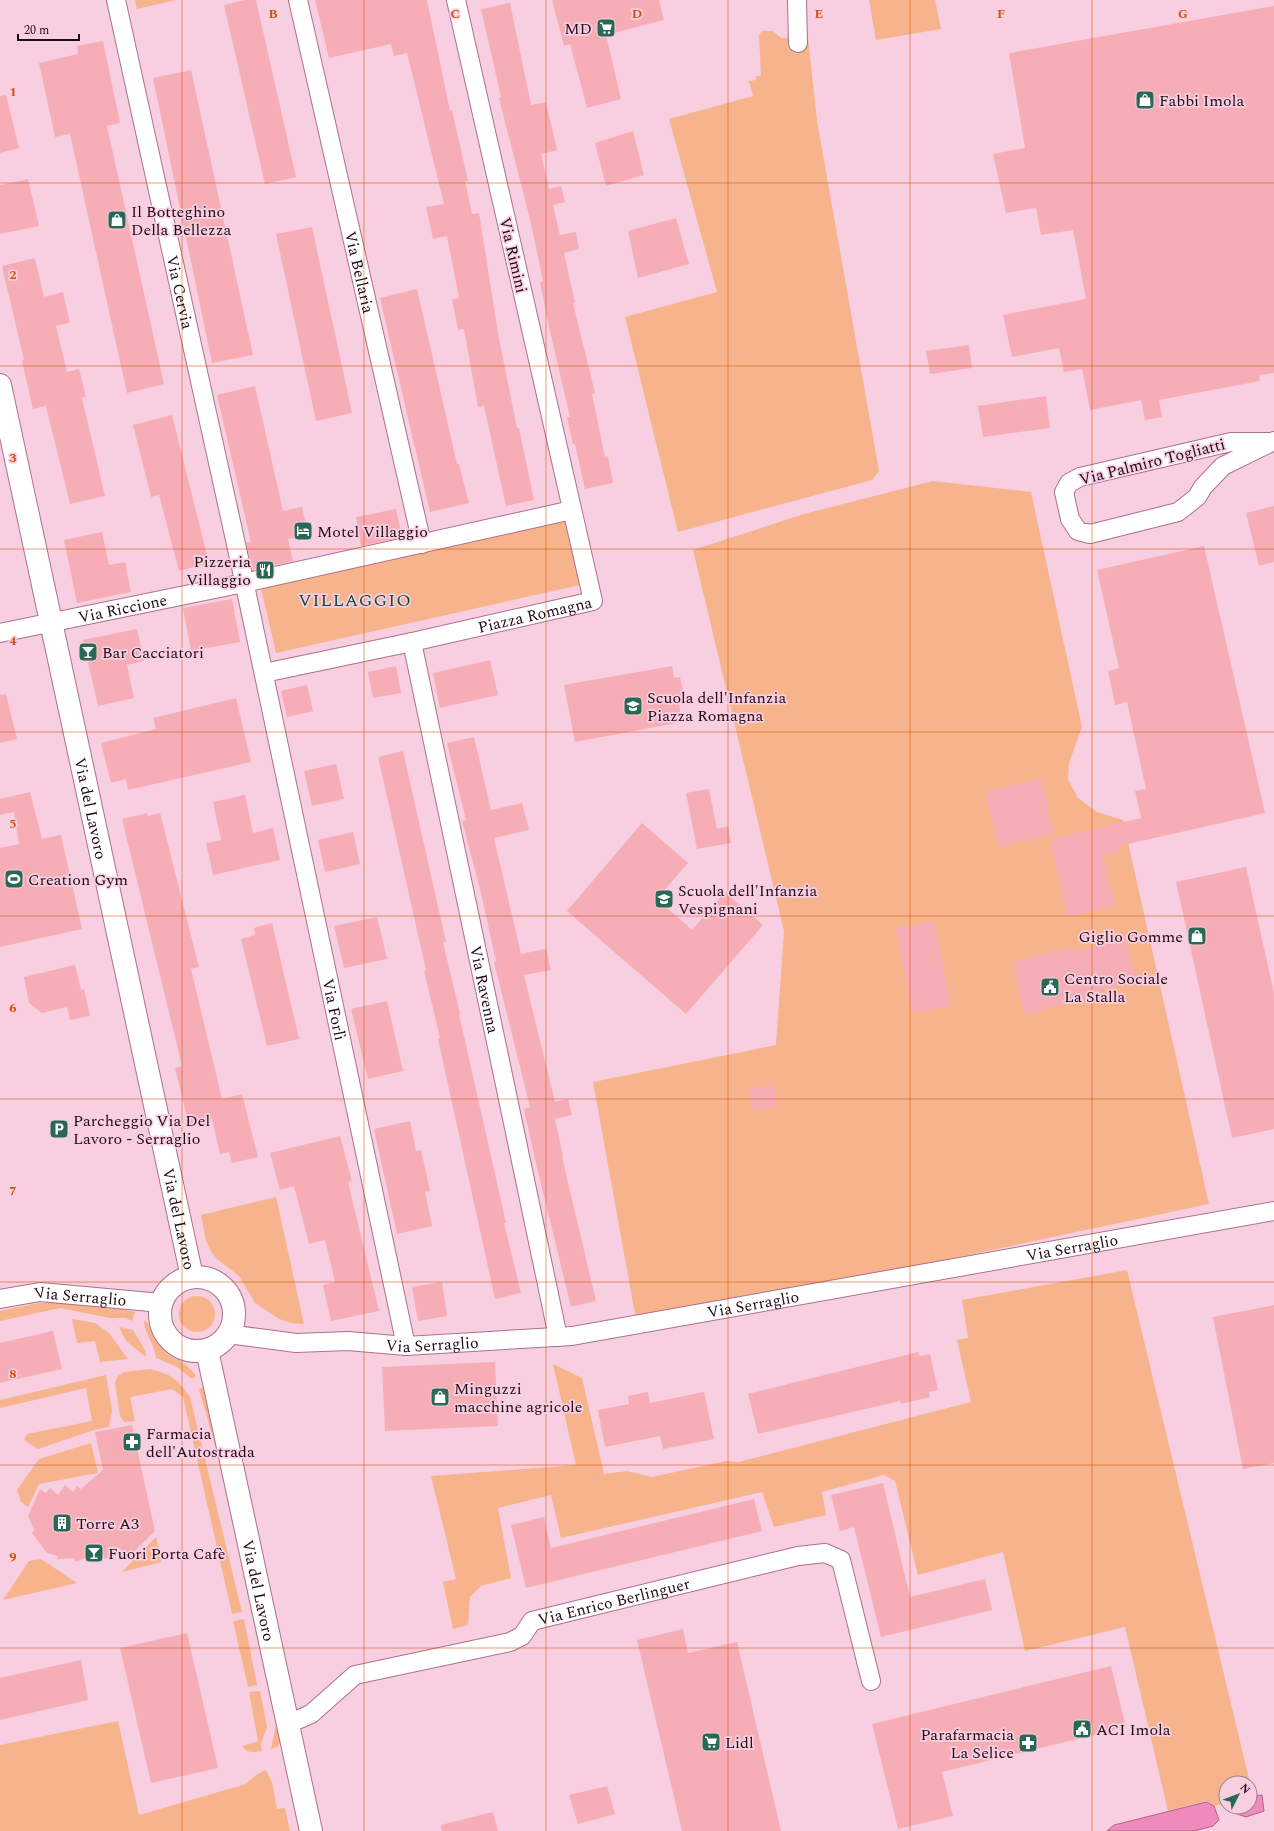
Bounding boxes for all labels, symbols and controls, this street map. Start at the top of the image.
text: B [268,4,278,24]
text: C [450,4,460,24]
text: D [632,4,642,24]
text: E [815,4,824,24]
text: F [997,4,1005,24]
text: G [1178,4,1188,24]
scale bar [18,16,79,42]
place label: MD [564,17,592,41]
supermarket icon: MD [595,17,617,39]
text: 20 m [24,21,49,40]
text: 1 [9,82,17,102]
shop icon: Fabbi Imola [1134,89,1156,111]
place label: Fabbi Imola [1159,89,1244,113]
place label: Il Botteghino Della Bellezza [131,200,231,242]
shop icon: Il Botteghino Della Bellezza [106,209,128,231]
street label: Via Rimini [493,215,533,296]
street label: Via Bellaria [338,229,380,316]
street label: Via Cervia [160,253,199,332]
text: 2 [9,265,17,285]
street label: Via Palmiro Togliatti [1077,432,1228,492]
text: 3 [9,448,17,468]
hotel icon: Motel Villaggio [292,520,314,542]
place label: Motel Villaggio [317,520,428,544]
place label: Pizzeria Villaggio [186,550,251,592]
restaurant icon: Pizzeria Villaggio [254,559,276,581]
district label: VILLAGGIO [298,587,412,614]
street label: Via Riccione [76,588,169,630]
street label: Piazza Romagna [475,591,595,640]
text: 4 [9,631,17,651]
bar icon: Bar Cacciatori [77,641,99,663]
place label: Bar Cacciatori [102,641,204,665]
place label: Scuola dell'Infanzia Piazza Romagna [647,686,786,728]
school or university icon: Scuola dell'Infanzia Piazza Romagna [622,695,644,717]
street label: Via del Lavoro [68,755,113,862]
text: 5 [9,814,17,834]
sports icon: Creation Gym [3,868,25,890]
place label: Creation Gym [28,868,128,892]
place label: Scuola dell'Infanzia Vespignani [678,879,817,921]
school or university icon: Scuola dell'Infanzia Vespignani [653,888,675,910]
place label: Giglio Gomme [1079,925,1183,949]
shop icon: Giglio Gomme [1186,925,1208,947]
street label: Via Ravenna [463,944,505,1036]
place label: Centro Sociale La Stalla [1064,967,1168,1009]
public building icon: Centro Sociale La Stalla [1039,976,1061,998]
street label: Via Forlì [316,977,352,1043]
text: 6 [9,998,17,1018]
place label: Parcheggio Via Del Lavoro - Serraglio [73,1109,210,1151]
parking icon: Parcheggio Via Del Lavoro - Serraglio [48,1118,70,1140]
street label: Via del Lavoro [156,1166,201,1272]
text: 7 [9,1181,17,1201]
street label: Via Serraglio [1024,1228,1120,1268]
street label: Via Serraglio [32,1280,127,1313]
street label: Via Serraglio [705,1285,801,1325]
street label: Via Serraglio [385,1331,479,1359]
text: 8 [9,1364,17,1384]
place label: Minguzzi macchine agricole [454,1377,583,1419]
shop icon: Minguzzi macchine agricole [429,1386,451,1408]
place label: Farmacia dell'Autostrada [146,1422,255,1464]
pharmacy icon: Farmacia dell'Autostrada [121,1431,143,1453]
building icon: Torre A3 [51,1512,73,1534]
place label: Torre A3 [76,1512,139,1536]
street label: Via del Lavoro [235,1538,281,1644]
bar icon: Fuori Porta Cafè [83,1542,105,1564]
place label: Fuori Porta Cafè [108,1542,226,1566]
text: 9 [9,1547,17,1567]
street label: Via Enrico Berlinguer [536,1572,693,1632]
public building icon: ACI Imola [1071,1718,1093,1740]
place label: ACI Imola [1096,1718,1171,1742]
place label: Parafarmacia La Selice [920,1723,1014,1765]
supermarket icon: Lidl [700,1731,722,1753]
place label: Lidl [725,1731,754,1755]
pharmacy icon: Parafarmacia La Selice [1017,1732,1039,1754]
north arrow [1218,1775,1258,1815]
text: N [1236,1780,1254,1798]

